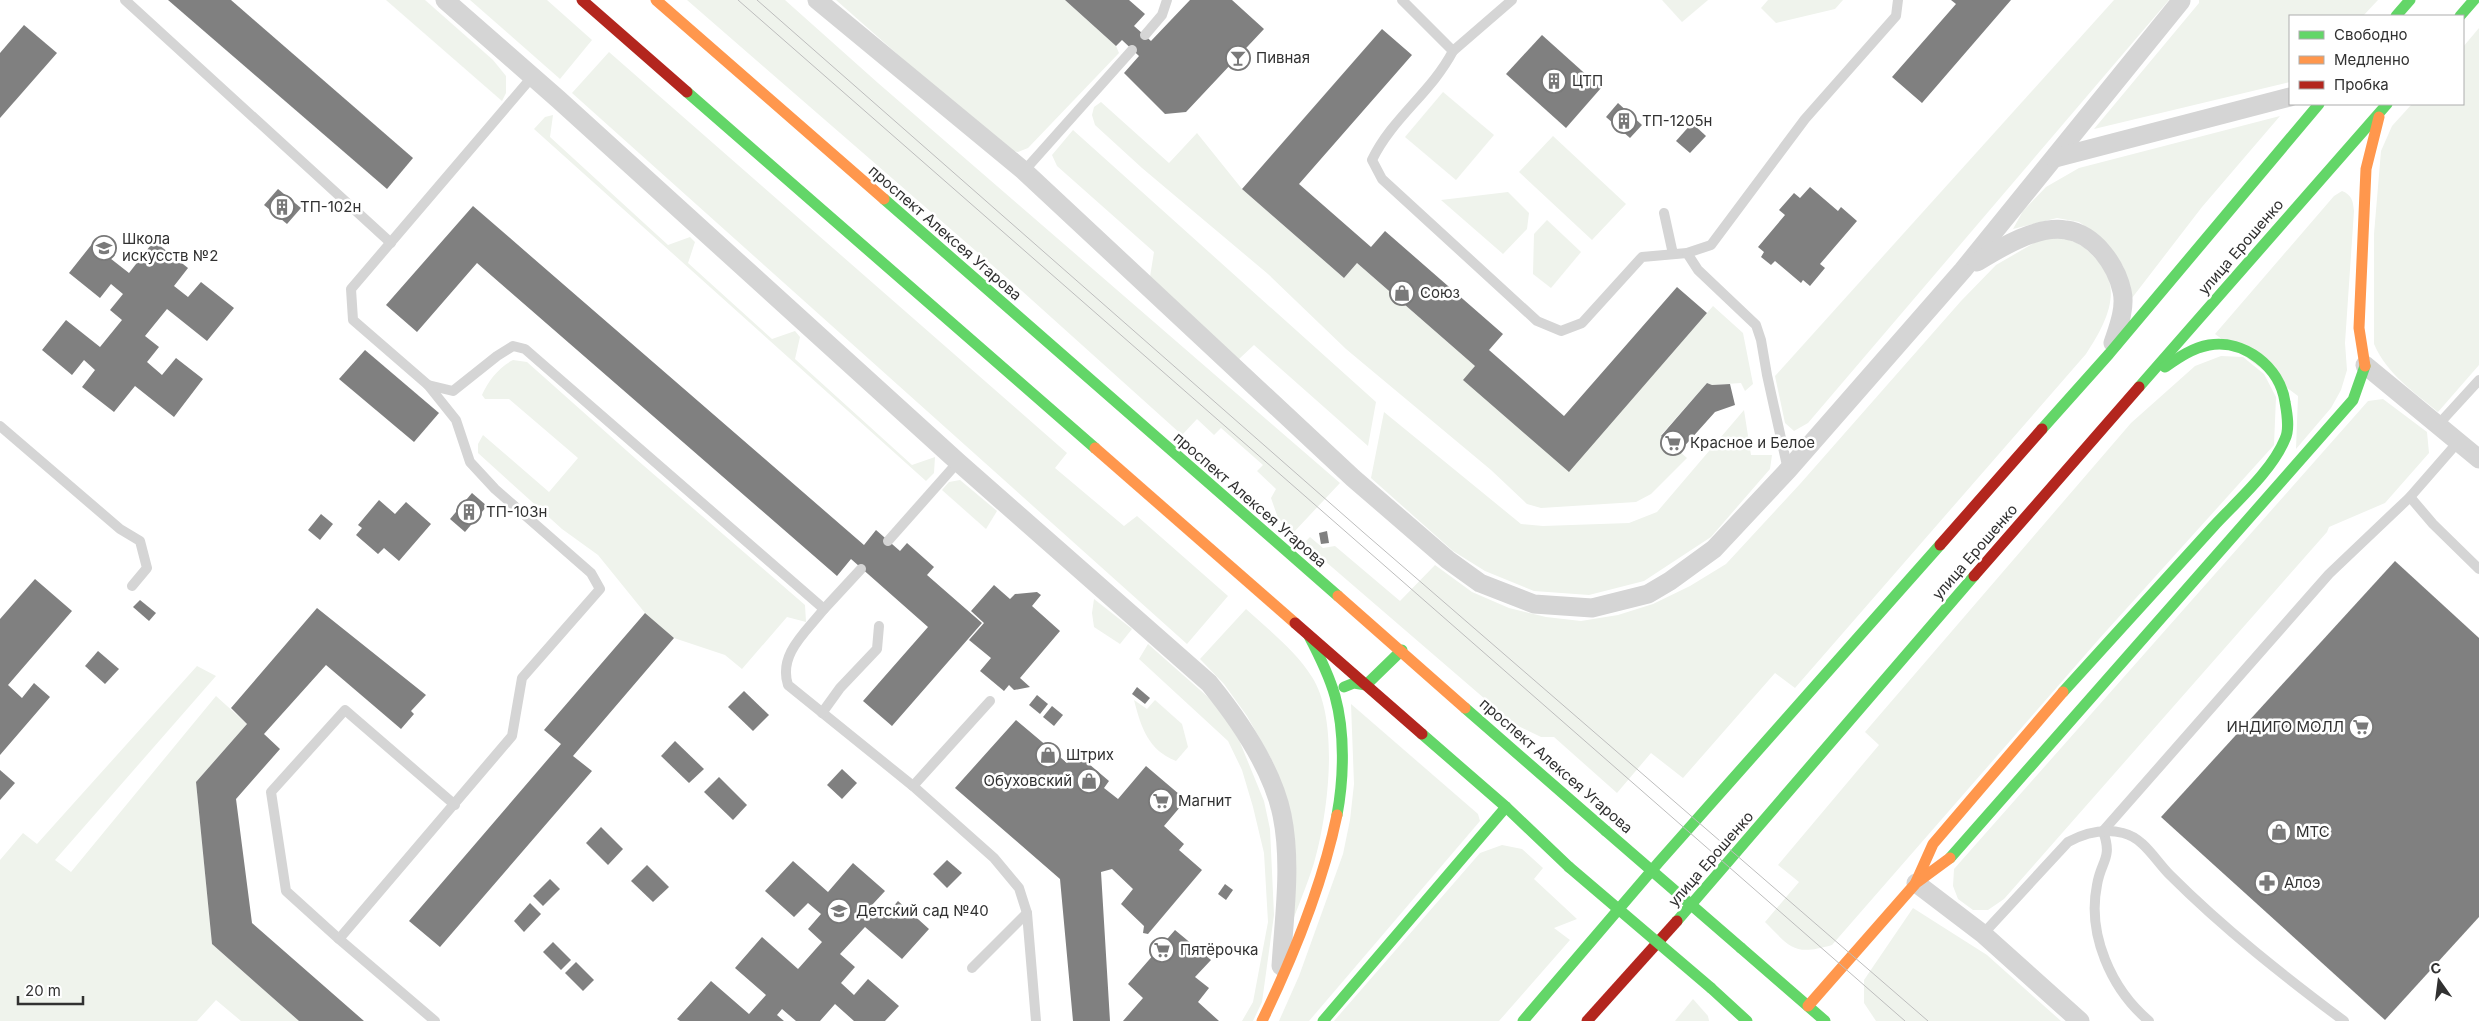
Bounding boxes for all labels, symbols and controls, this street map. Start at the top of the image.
legend [2289,15,2464,105]
text: Свободно [2334,25,2408,44]
bar icon: Пивная [1225,45,1251,71]
place label: Пивная [1256,48,1310,67]
text: Медленно [2334,50,2410,69]
building icon: ЦТП [1541,68,1567,94]
place label: ЦТП [1572,71,1603,90]
text: Пробка [2334,75,2389,94]
building icon: ТП-1205н [1611,108,1637,134]
place label: ТП-1205н [1642,111,1712,130]
street label: проспект Алексея Угарова [865,161,1026,304]
building icon: ТП-102н [269,194,295,220]
street label: улица Ерошенко [2194,195,2287,298]
place label: ТП-102н [300,197,361,216]
place label: Школа искусств №2 [122,229,218,265]
school or university icon: Школа искусств №2 [91,235,117,261]
shop icon: Союз [1389,280,1415,306]
place label: Союз [1420,283,1460,302]
street label: проспект Алексея Угарова [1170,428,1331,571]
supermarket icon: Красное и Белое [1660,430,1686,456]
place label: Красное и Белое [1690,433,1815,452]
building icon: ТП-103н [456,499,482,525]
street label: улица Ерошенко [1928,500,2021,603]
place label: ТП-103н [486,502,547,521]
street label: проспект Алексея Угарова [1476,694,1637,837]
supermarket icon: ИНДИГО МОЛЛ [2348,714,2374,740]
place label: ИНДИГО МОЛЛ [2227,717,2344,736]
shop icon: Штрих [1035,742,1061,768]
place label: Штрих [1066,745,1114,764]
shop icon: Обуховский [1076,768,1102,794]
place label: Обуховский [983,771,1072,790]
supermarket icon: Магнит [1148,788,1174,814]
place label: Магнит [1178,791,1231,810]
street label: улица Ерошенко [1664,807,1757,910]
shop icon: МТС [2266,819,2292,845]
place label: МТС [2296,822,2330,841]
pharmacy icon: Алоэ [2254,870,2280,896]
place label: Алоэ [2284,873,2320,892]
school or university icon: Детский сад №40 [826,898,852,924]
place label: Детский сад №40 [856,901,989,920]
supermarket icon: Пятёрочка [1149,937,1175,963]
place label: Пятёрочка [1180,940,1259,959]
north arrow [2414,956,2464,1006]
text: С [2429,958,2443,977]
scale bar [18,974,82,1006]
text: 20 m [25,981,61,1000]

